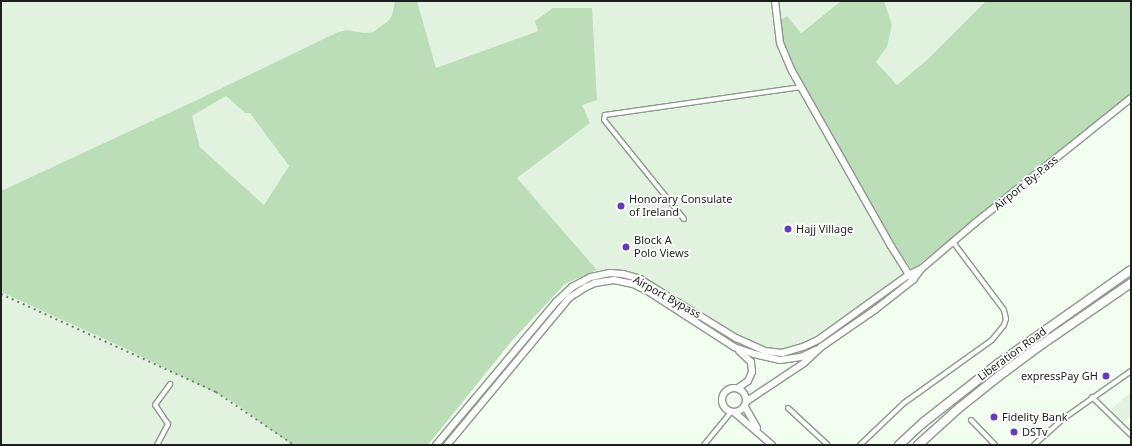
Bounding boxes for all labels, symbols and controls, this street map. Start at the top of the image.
street label: Airport By-Pass [991,153,1061,213]
place label: Honorary Consulate of Ireland [629,193,732,219]
marker: Honorary Consulate of Ireland [616,201,626,211]
place label: Hajj Village [796,222,853,236]
marker: Hajj Village [783,224,793,234]
place label: Block A Polo Views [634,234,689,260]
marker: Block A Polo Views [621,242,631,252]
street label: Airport Bypass [631,273,703,321]
street label: Liberation Road [975,325,1049,383]
place label: expressPay GH [1021,369,1098,383]
marker: expressPay GH [1101,371,1111,381]
place label: Fidelity Bank [1002,410,1068,424]
marker: Fidelity Bank [989,412,999,422]
place label: DSTv [1022,425,1048,439]
marker: DSTv [1009,427,1019,437]

